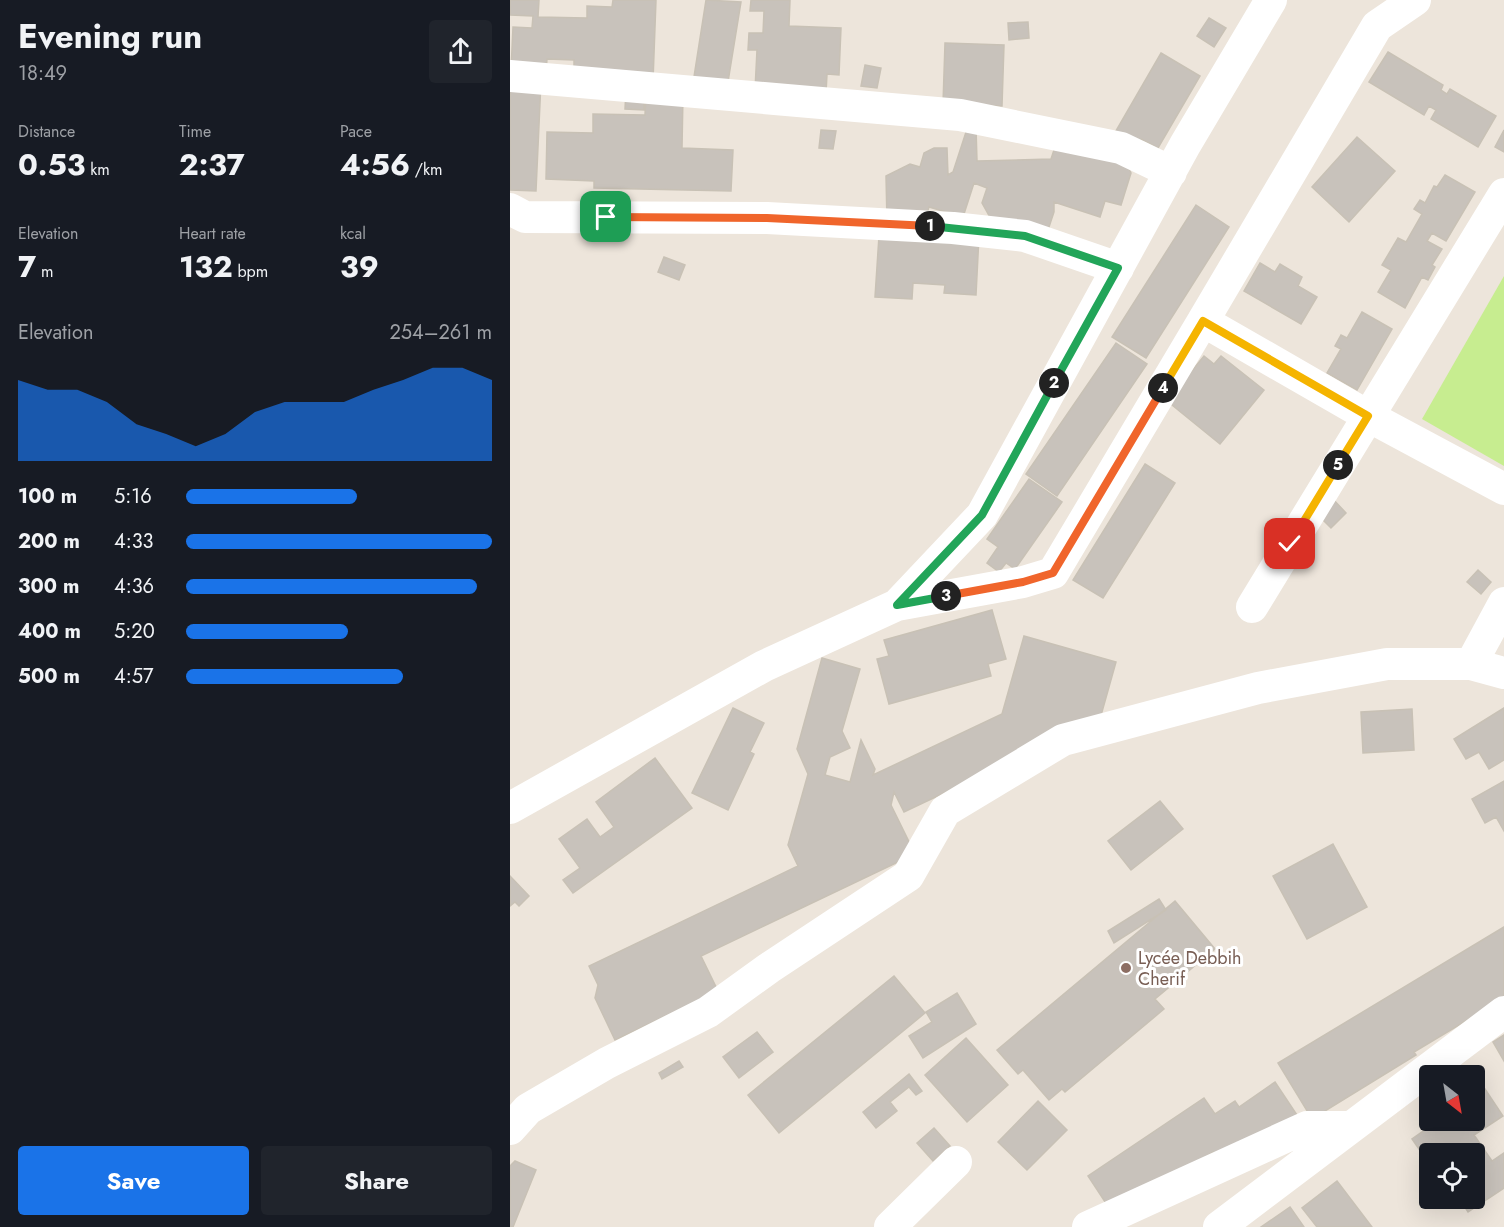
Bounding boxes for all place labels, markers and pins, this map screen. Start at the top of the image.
pin [580,191,631,242]
pin: 1 [915,211,945,241]
pin: 2 [1039,368,1069,398]
pin: 4 [1148,373,1178,403]
pin: 5 [1323,450,1353,480]
pin [1264,518,1315,569]
pin: 3 [931,581,961,611]
place label: Lycée Debbih Cherif [1138,945,1242,992]
marker: Lycée Debbih Cherif [1119,961,1133,975]

